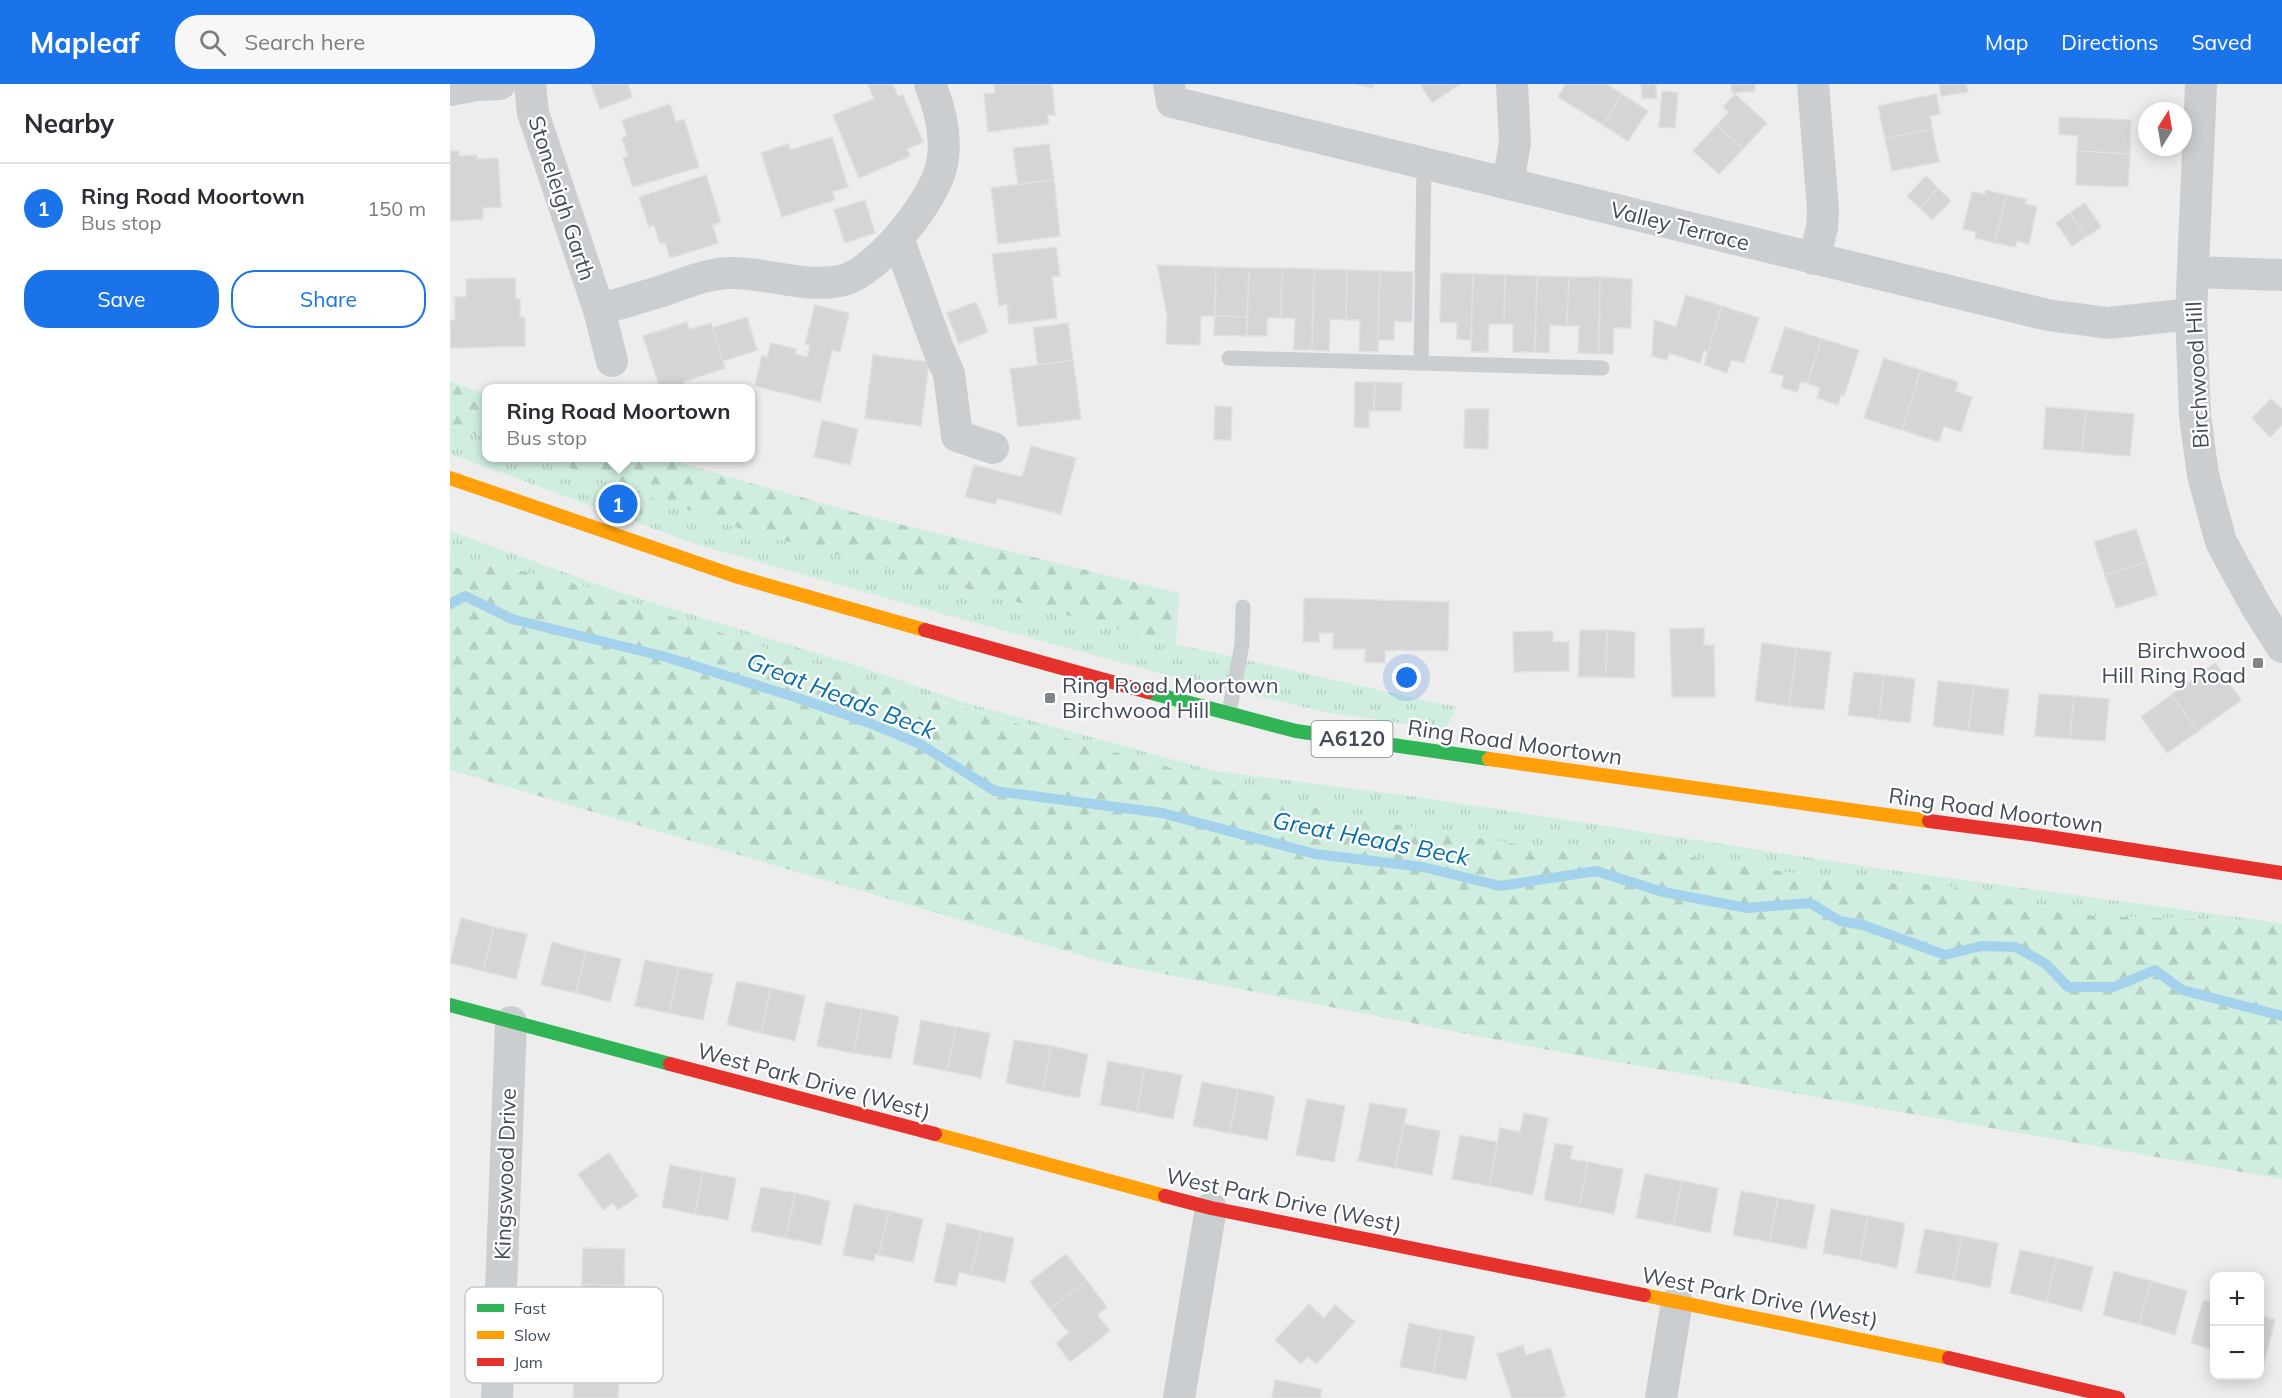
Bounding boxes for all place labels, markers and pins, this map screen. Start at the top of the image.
pin: 1 [598,482,638,526]
place label: Birchwood Hill Ring Road [2101,636,2246,689]
marker: Birchwood Hill Ring Road [2251,656,2265,670]
place label: Ring Road Moortown Birchwood Hill [1062,671,1279,724]
marker: Ring Road Moortown Birchwood Hill [1043,691,1057,705]

